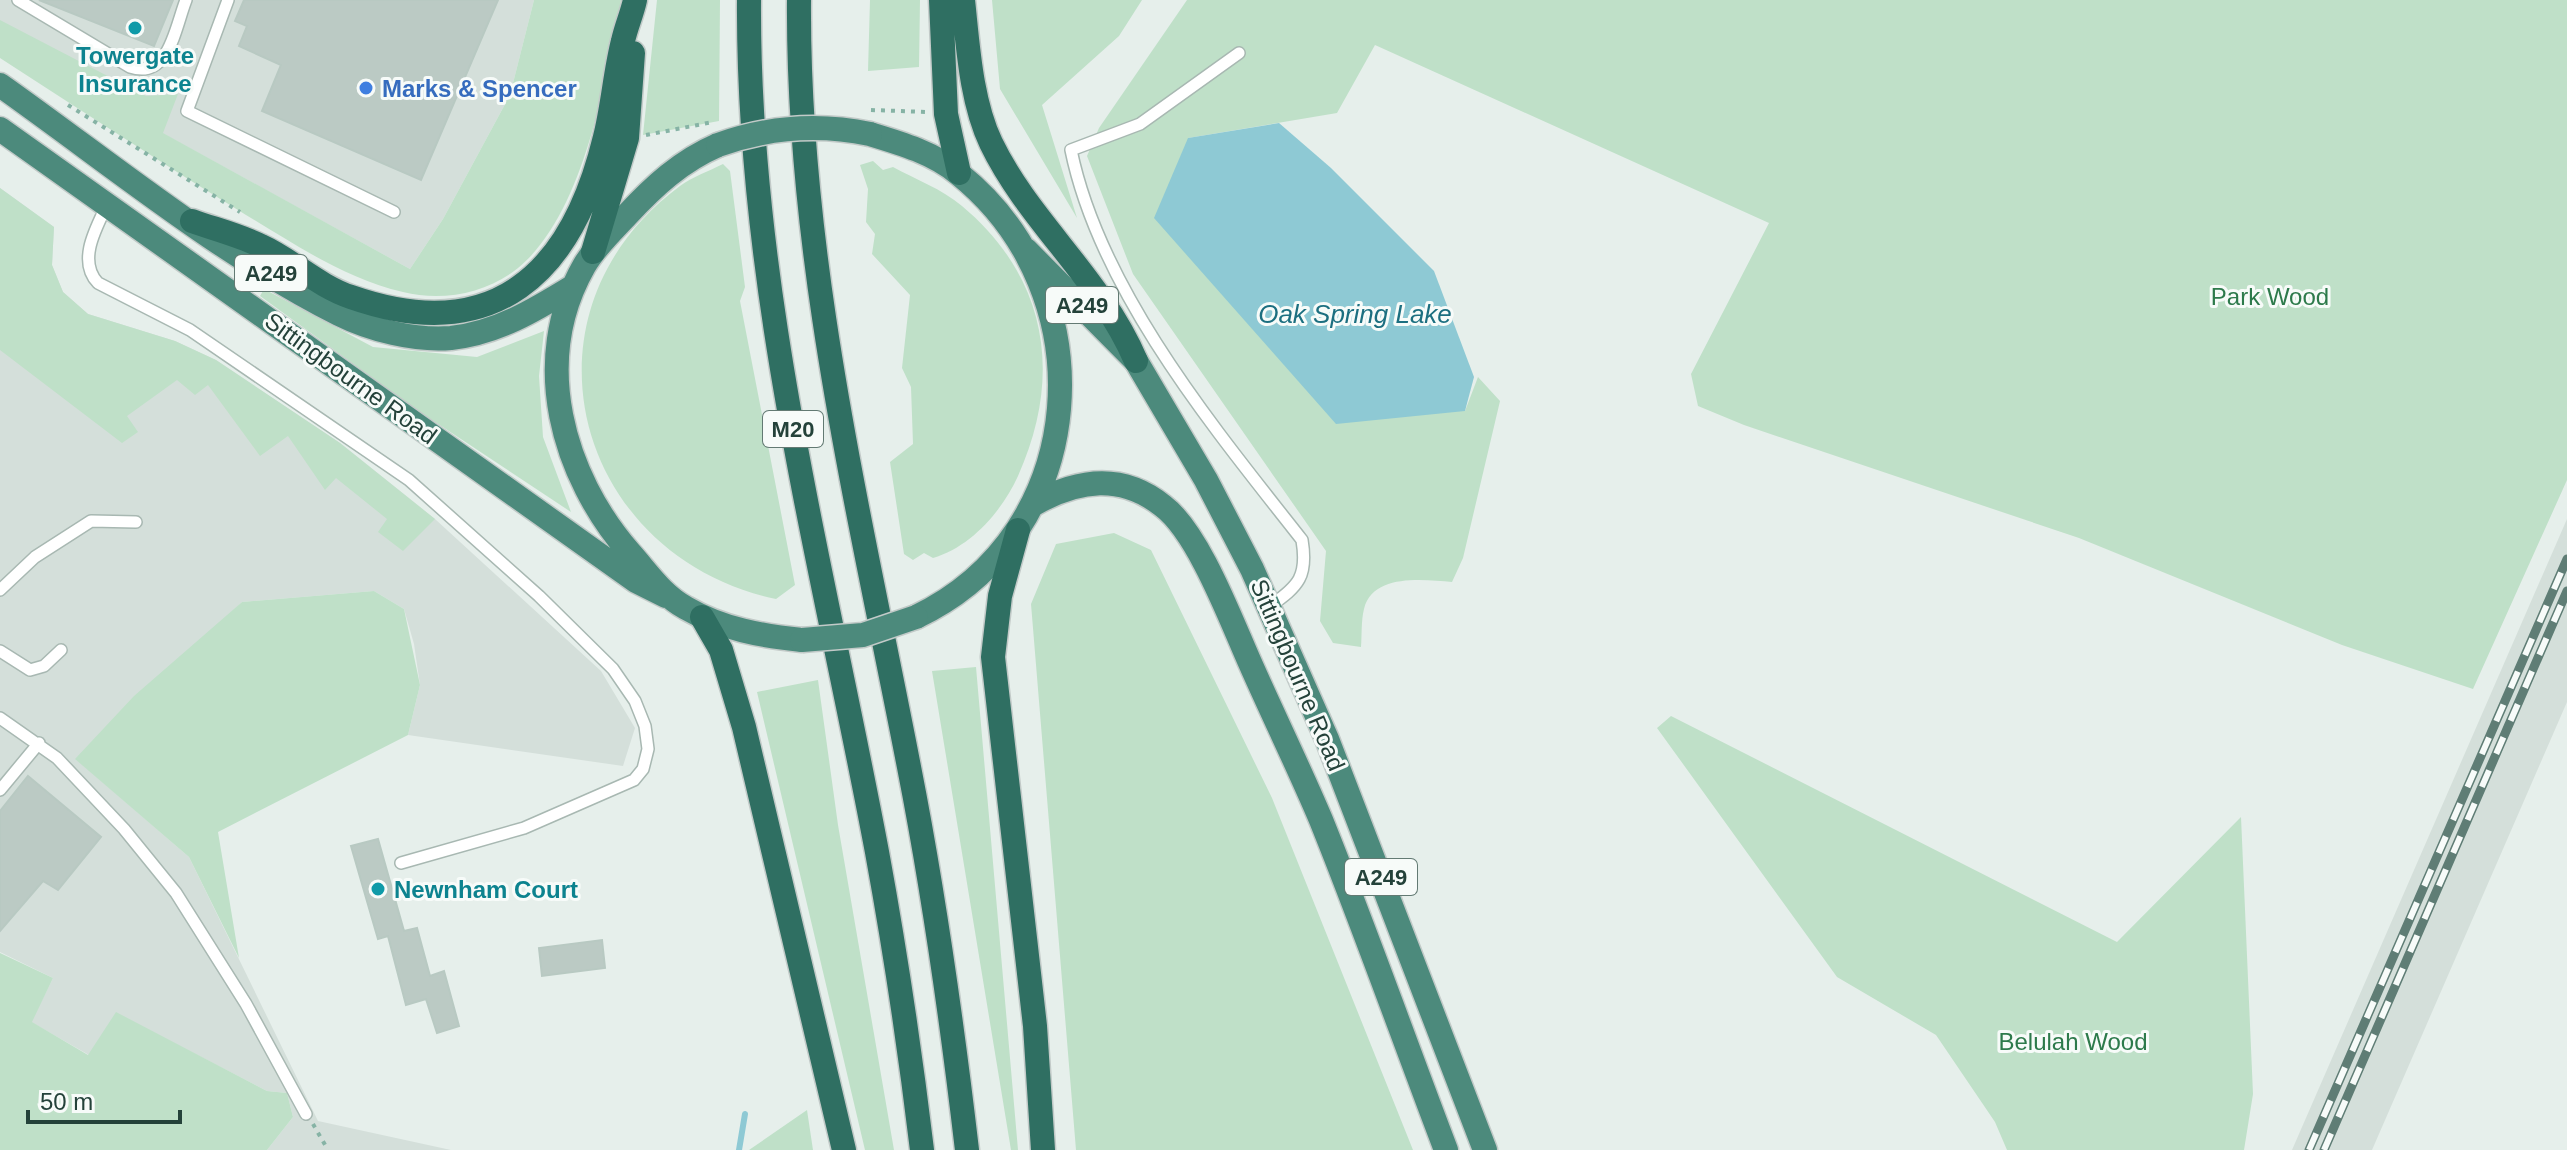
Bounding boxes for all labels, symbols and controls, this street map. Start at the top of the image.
marker: Towergate Insurance [126,19,144,37]
place label: Towergate Insurance [76,42,194,97]
place label: Marks & Spencer [382,75,577,102]
marker: Marks & Spencer [357,79,375,97]
road number: A249 [235,255,307,291]
park label: Park Wood [2211,283,2329,310]
road number: A249 [1046,287,1118,323]
water label: Oak Spring Lake [1258,299,1452,329]
street label: Sittingbourne Road [260,307,442,449]
road number: M20 [763,411,823,447]
street label: Sittingbourne Road [1245,575,1351,775]
road number: A249 [1345,859,1417,895]
place label: Newnham Court [394,876,578,903]
marker: Newnham Court [369,880,387,898]
park label: Belulah Wood [1999,1028,2148,1055]
scale bar [28,1074,180,1124]
text: 50 m [40,1088,93,1115]

